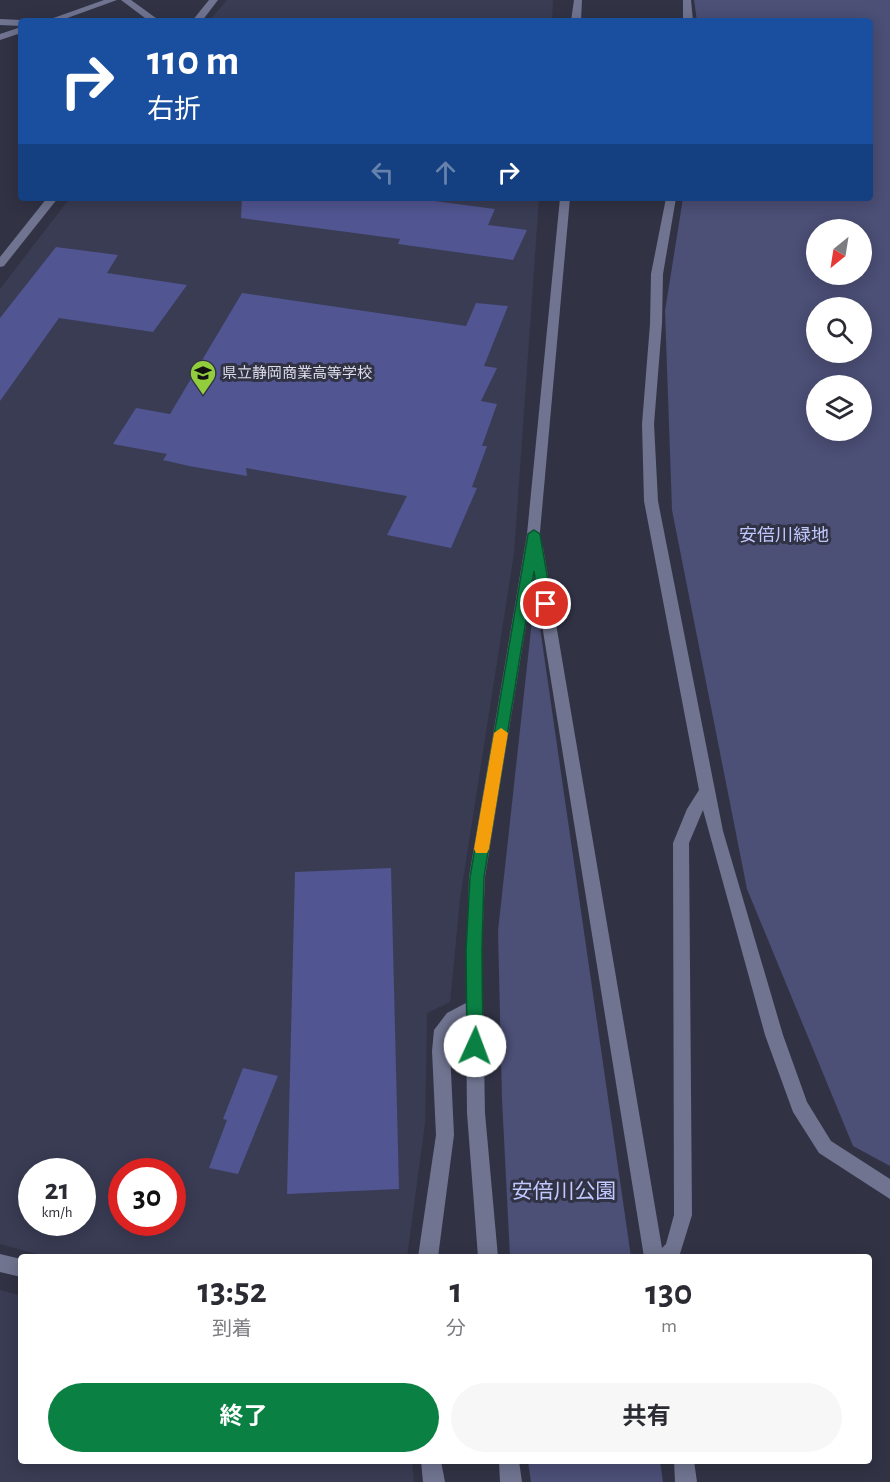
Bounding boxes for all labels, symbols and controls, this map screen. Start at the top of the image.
text: 110 m [147,40,239,82]
icon: right [48,42,126,120]
text: 右折 [147,96,201,123]
icon: left [366,156,399,189]
icon: ahead [429,156,462,189]
icon: right [492,156,525,189]
north arrow [806,219,872,285]
map controls [806,219,872,441]
button: search [806,297,872,363]
school or university icon: 県立静岡商業高等学校 [188,358,218,396]
place label: 県立静岡商業高等学校 [222,365,372,381]
button: layers [806,375,872,441]
park label: 安倍川緑地 [739,526,829,545]
pin [520,578,571,629]
icon: arrive [529,587,562,620]
position arrow [443,1014,507,1078]
speed limit sign: 30 [108,1158,186,1236]
text: 21 [45,1175,69,1205]
park label: 安倍川公園 [512,1180,617,1202]
text: km/h [42,1205,72,1220]
text: 13:52 [197,1273,267,1309]
text: 1 [450,1273,462,1309]
text: 130 [645,1275,693,1311]
text: m [661,1316,677,1336]
text: 到着 [212,1319,252,1339]
text: 分 [446,1319,466,1339]
button: 終了 [48,1383,439,1452]
button: 共有 [451,1383,842,1452]

